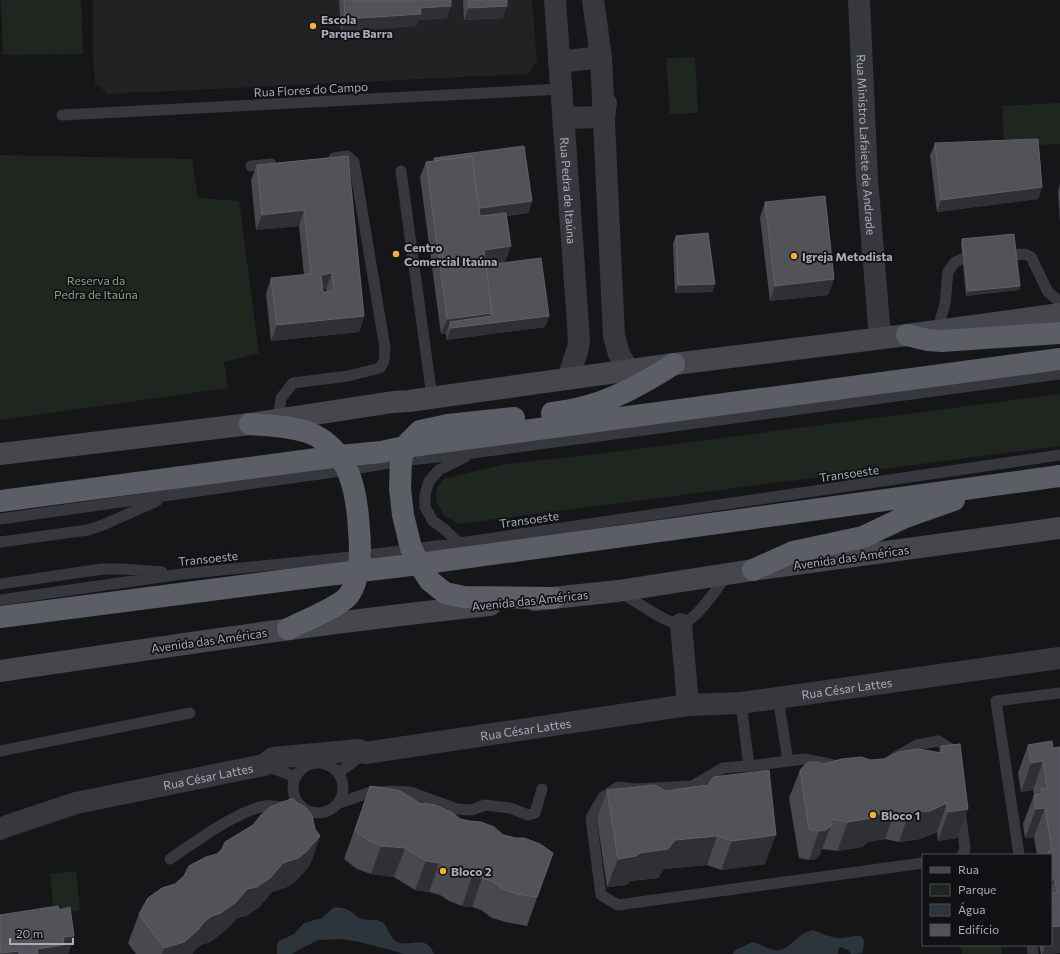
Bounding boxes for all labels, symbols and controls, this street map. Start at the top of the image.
place label: Escola Parque Barra [321,12,393,40]
marker: Escola Parque Barra [308,21,318,31]
street label: Rua Ministro Lafaiete de Andrade [854,54,879,236]
street label: Rua Flores do Campo [253,79,369,99]
street label: Rua Pedra de Itaúna [558,137,579,244]
place label: Centro Comercial Itaúna [404,240,497,268]
marker: Centro Comercial Itaúna [391,249,401,259]
place label: Igreja Metodista [802,249,893,263]
marker: Igreja Metodista [789,251,799,261]
park label: Reserva da Pedra de Itaúna [54,273,138,301]
street label: Transoeste [818,462,880,484]
street label: Transoeste [498,508,560,530]
street label: Avenida das Américas [792,542,910,572]
street label: Transoeste [177,548,239,568]
street label: Avenida das Américas [471,587,589,613]
street label: Avenida das Américas [150,625,268,655]
street label: Rua César Lattes [800,675,893,701]
street label: Rua César Lattes [479,715,572,743]
street label: Rua César Lattes [162,760,254,792]
place label: Bloco 1 [881,808,920,822]
marker: Bloco 1 [868,810,878,820]
legend [922,854,1052,946]
text: Rua [958,862,979,876]
place label: Bloco 2 [451,864,492,878]
marker: Bloco 2 [438,866,448,876]
text: Parque [958,882,996,896]
text: Água [958,902,986,916]
scale bar [10,920,73,946]
text: Edifício [958,922,999,936]
text: 20 m [16,926,43,940]

